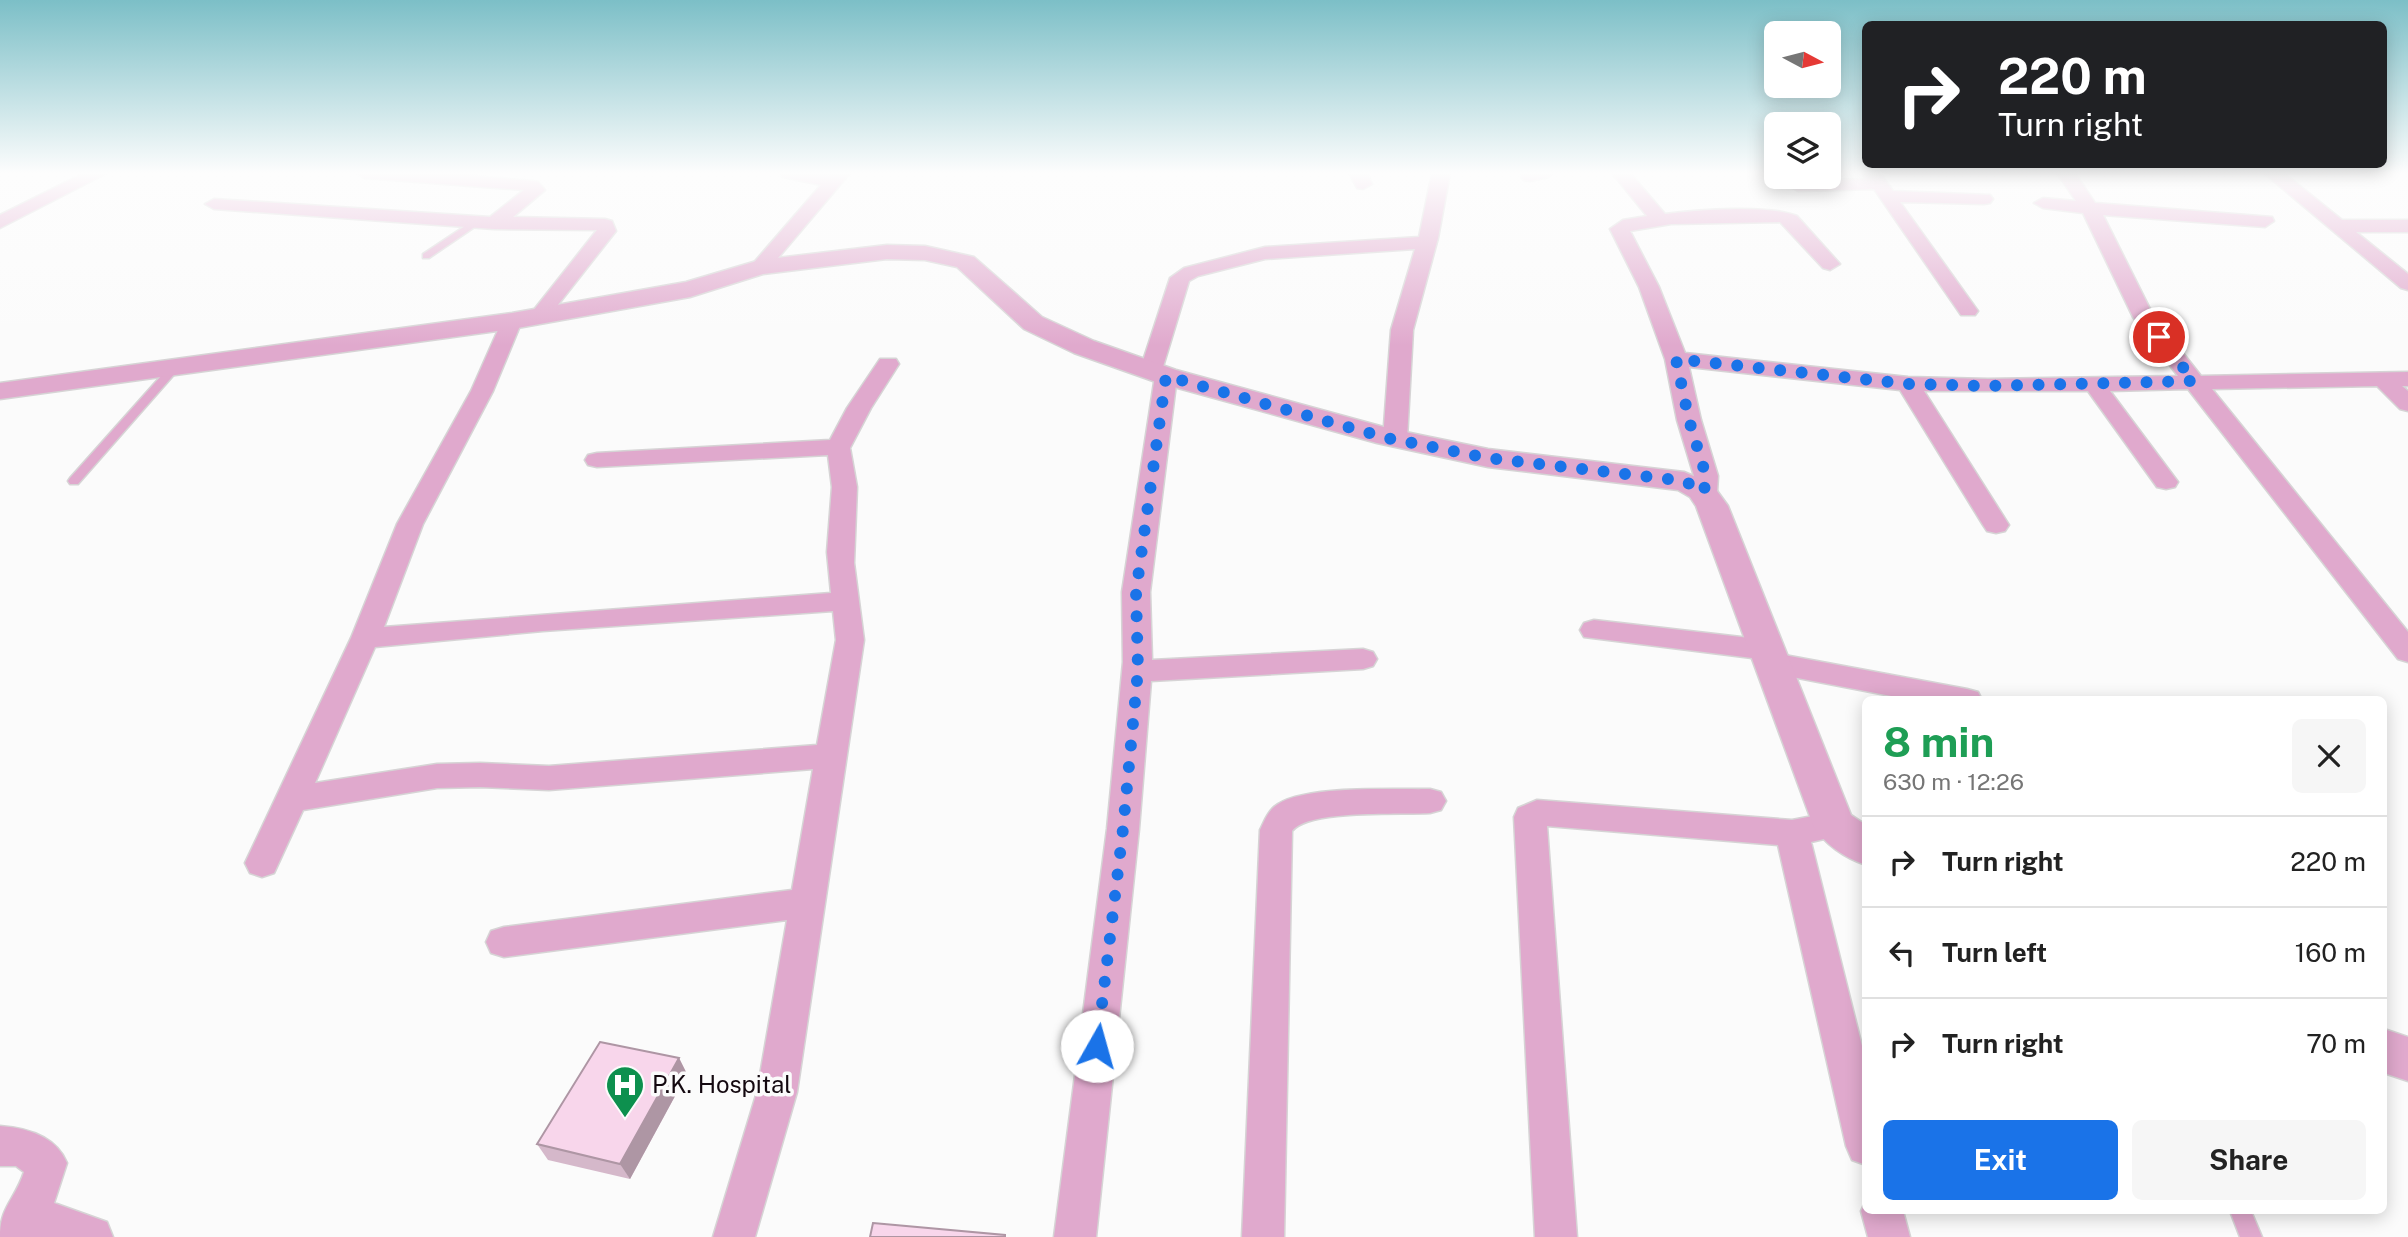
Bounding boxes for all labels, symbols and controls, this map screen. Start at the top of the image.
north arrow [1764,21,1841,98]
map controls [1764,21,1841,189]
text: 220 m [1998,47,2147,105]
icon: right [1883,49,1974,140]
text: Turn right [1998,106,2143,143]
button: layers [1764,112,1841,189]
pin [2129,307,2189,367]
icon: arrive [2140,318,2178,356]
text: 8 min [1883,717,1995,766]
button: close [2292,719,2366,793]
text: 630 m · 12:26 [1883,768,2024,795]
icon: right [1883,843,1921,881]
text: Turn right [1942,846,2064,877]
text: 220 m [2290,846,2366,877]
icon: left [1883,934,1921,972]
text: Turn left [1942,937,2047,968]
text: 160 m [2295,937,2366,968]
position arrow [1060,1009,1134,1083]
icon: right [1883,1025,1921,1063]
text: Turn right [1942,1028,2064,1059]
text: 70 m [2306,1028,2366,1059]
hospital icon: P.K. Hospital [604,1064,646,1119]
place label: P.K. Hospital [652,1070,792,1098]
button: Exit [1883,1120,2118,1200]
button: Share [2132,1120,2366,1200]

